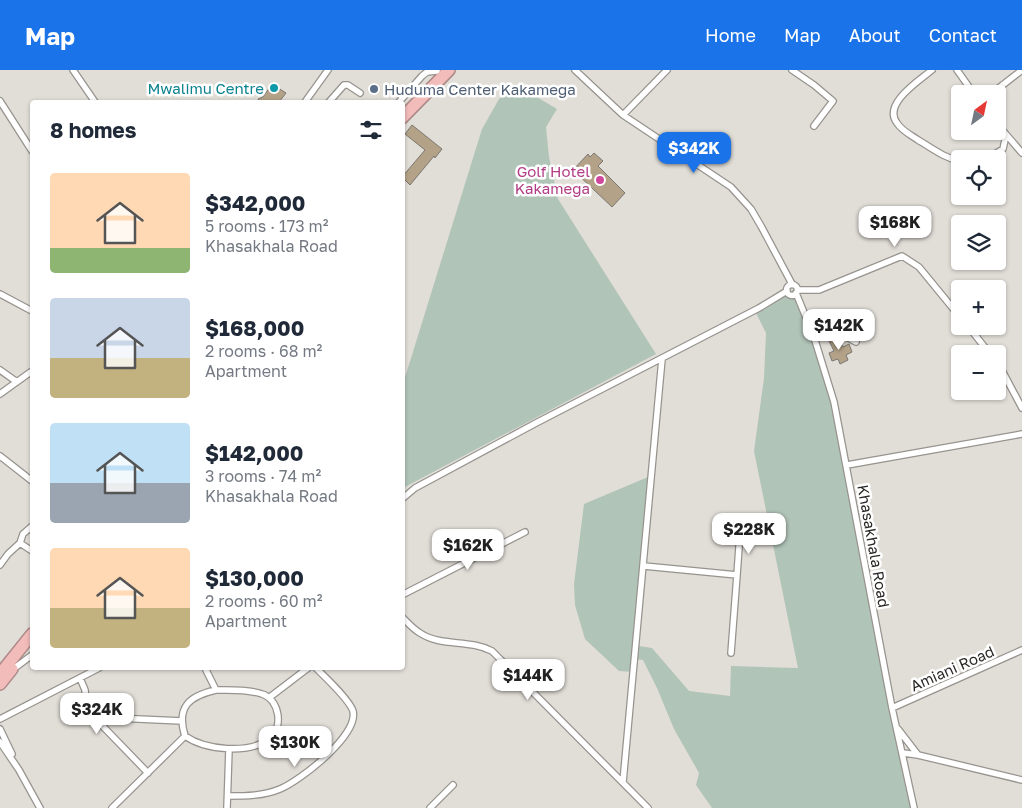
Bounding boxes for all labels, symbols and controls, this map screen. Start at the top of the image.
text: Map [25,21,75,50]
text: Home [705,24,756,46]
text: Map [784,24,821,46]
text: About [849,24,901,46]
text: Contact [929,24,997,46]
place label: Mwalimu Centre [147,79,264,97]
place label: Huduma Center Kakamega [384,80,576,98]
marker: Mwalimu Centre [268,82,280,94]
marker: Huduma Center Kakamega [368,83,380,95]
north arrow [951,85,1006,140]
map controls [951,85,1006,400]
icon: filters [357,116,385,144]
text: 8 homes [50,117,137,143]
pin: $342K [659,132,729,174]
text: $342K [668,138,720,158]
button: locate [951,150,1006,205]
place label: Golf Hotel Kakamega [515,162,590,197]
marker: Golf Hotel Kakamega [594,174,606,186]
text: $342,000 [205,190,306,216]
icon: home [90,193,150,253]
pin: $168K [860,206,930,248]
text: $168K [870,212,920,232]
button: layers [951,215,1006,270]
text: 5 rooms · 173 m² [205,216,329,236]
text: Khasakhala Road [205,236,338,256]
button: + [951,280,1006,335]
pin: $142K [804,308,874,351]
text: $168,000 [205,315,304,341]
text: $142K [814,315,864,335]
icon: home [90,318,150,378]
text: 2 rooms · 68 m² [205,341,322,361]
button: − [951,345,1006,400]
text: Apartment [205,361,287,381]
text: $142,000 [205,440,304,466]
icon: home [90,443,150,503]
text: 3 rooms · 74 m² [205,466,321,486]
street label: Khasakhala Road [854,483,894,609]
text: Khasakhala Road [205,486,338,506]
pin: $228K [714,512,784,555]
text: $228K [723,519,775,539]
pin: $162K [433,528,503,571]
text: $162K [443,535,493,555]
text: $130,000 [205,565,304,591]
icon: home [90,568,150,628]
text: 2 rooms · 60 m² [205,591,323,611]
text: Apartment [205,611,287,631]
street label: Amiani Road [907,642,997,694]
pin: $144K [493,658,563,701]
text: $144K [503,665,553,685]
pin: $324K [62,692,132,735]
text: $324K [71,699,123,719]
pin: $130K [260,726,330,768]
text: $130K [270,732,320,752]

